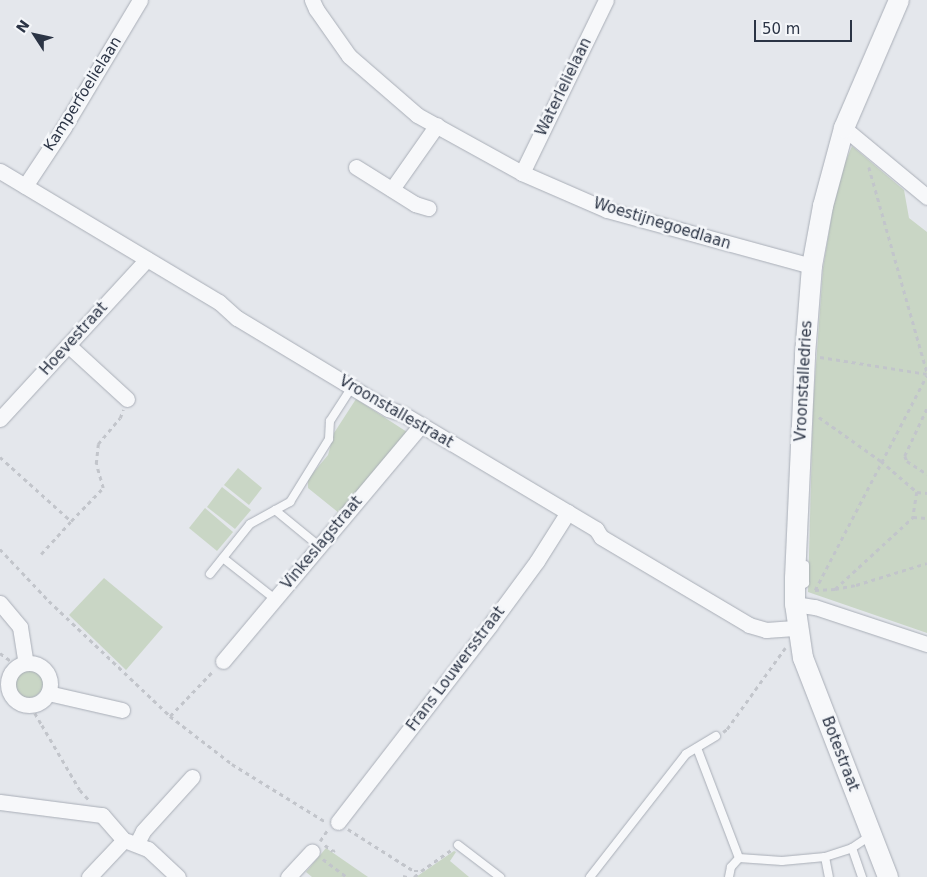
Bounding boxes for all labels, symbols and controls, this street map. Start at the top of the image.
north arrow [10,10,60,60]
scale bar [757,10,854,42]
text: N [13,17,33,36]
text: 50 m [762,20,800,38]
street label: Kamperfoelielaan [40,33,126,155]
street label: Waterlelielaan [532,35,596,139]
street label: Woestijnegoedlaan [591,195,733,253]
street label: Hoevestraat [37,299,111,379]
street label: Vroonstalledries [792,320,816,442]
street label: Vroonstallestraat [336,372,456,452]
street label: Vinkeslagstraat [278,493,366,593]
street label: Frans Louwersstraat [403,603,509,735]
street label: Botestraat [817,714,863,794]

